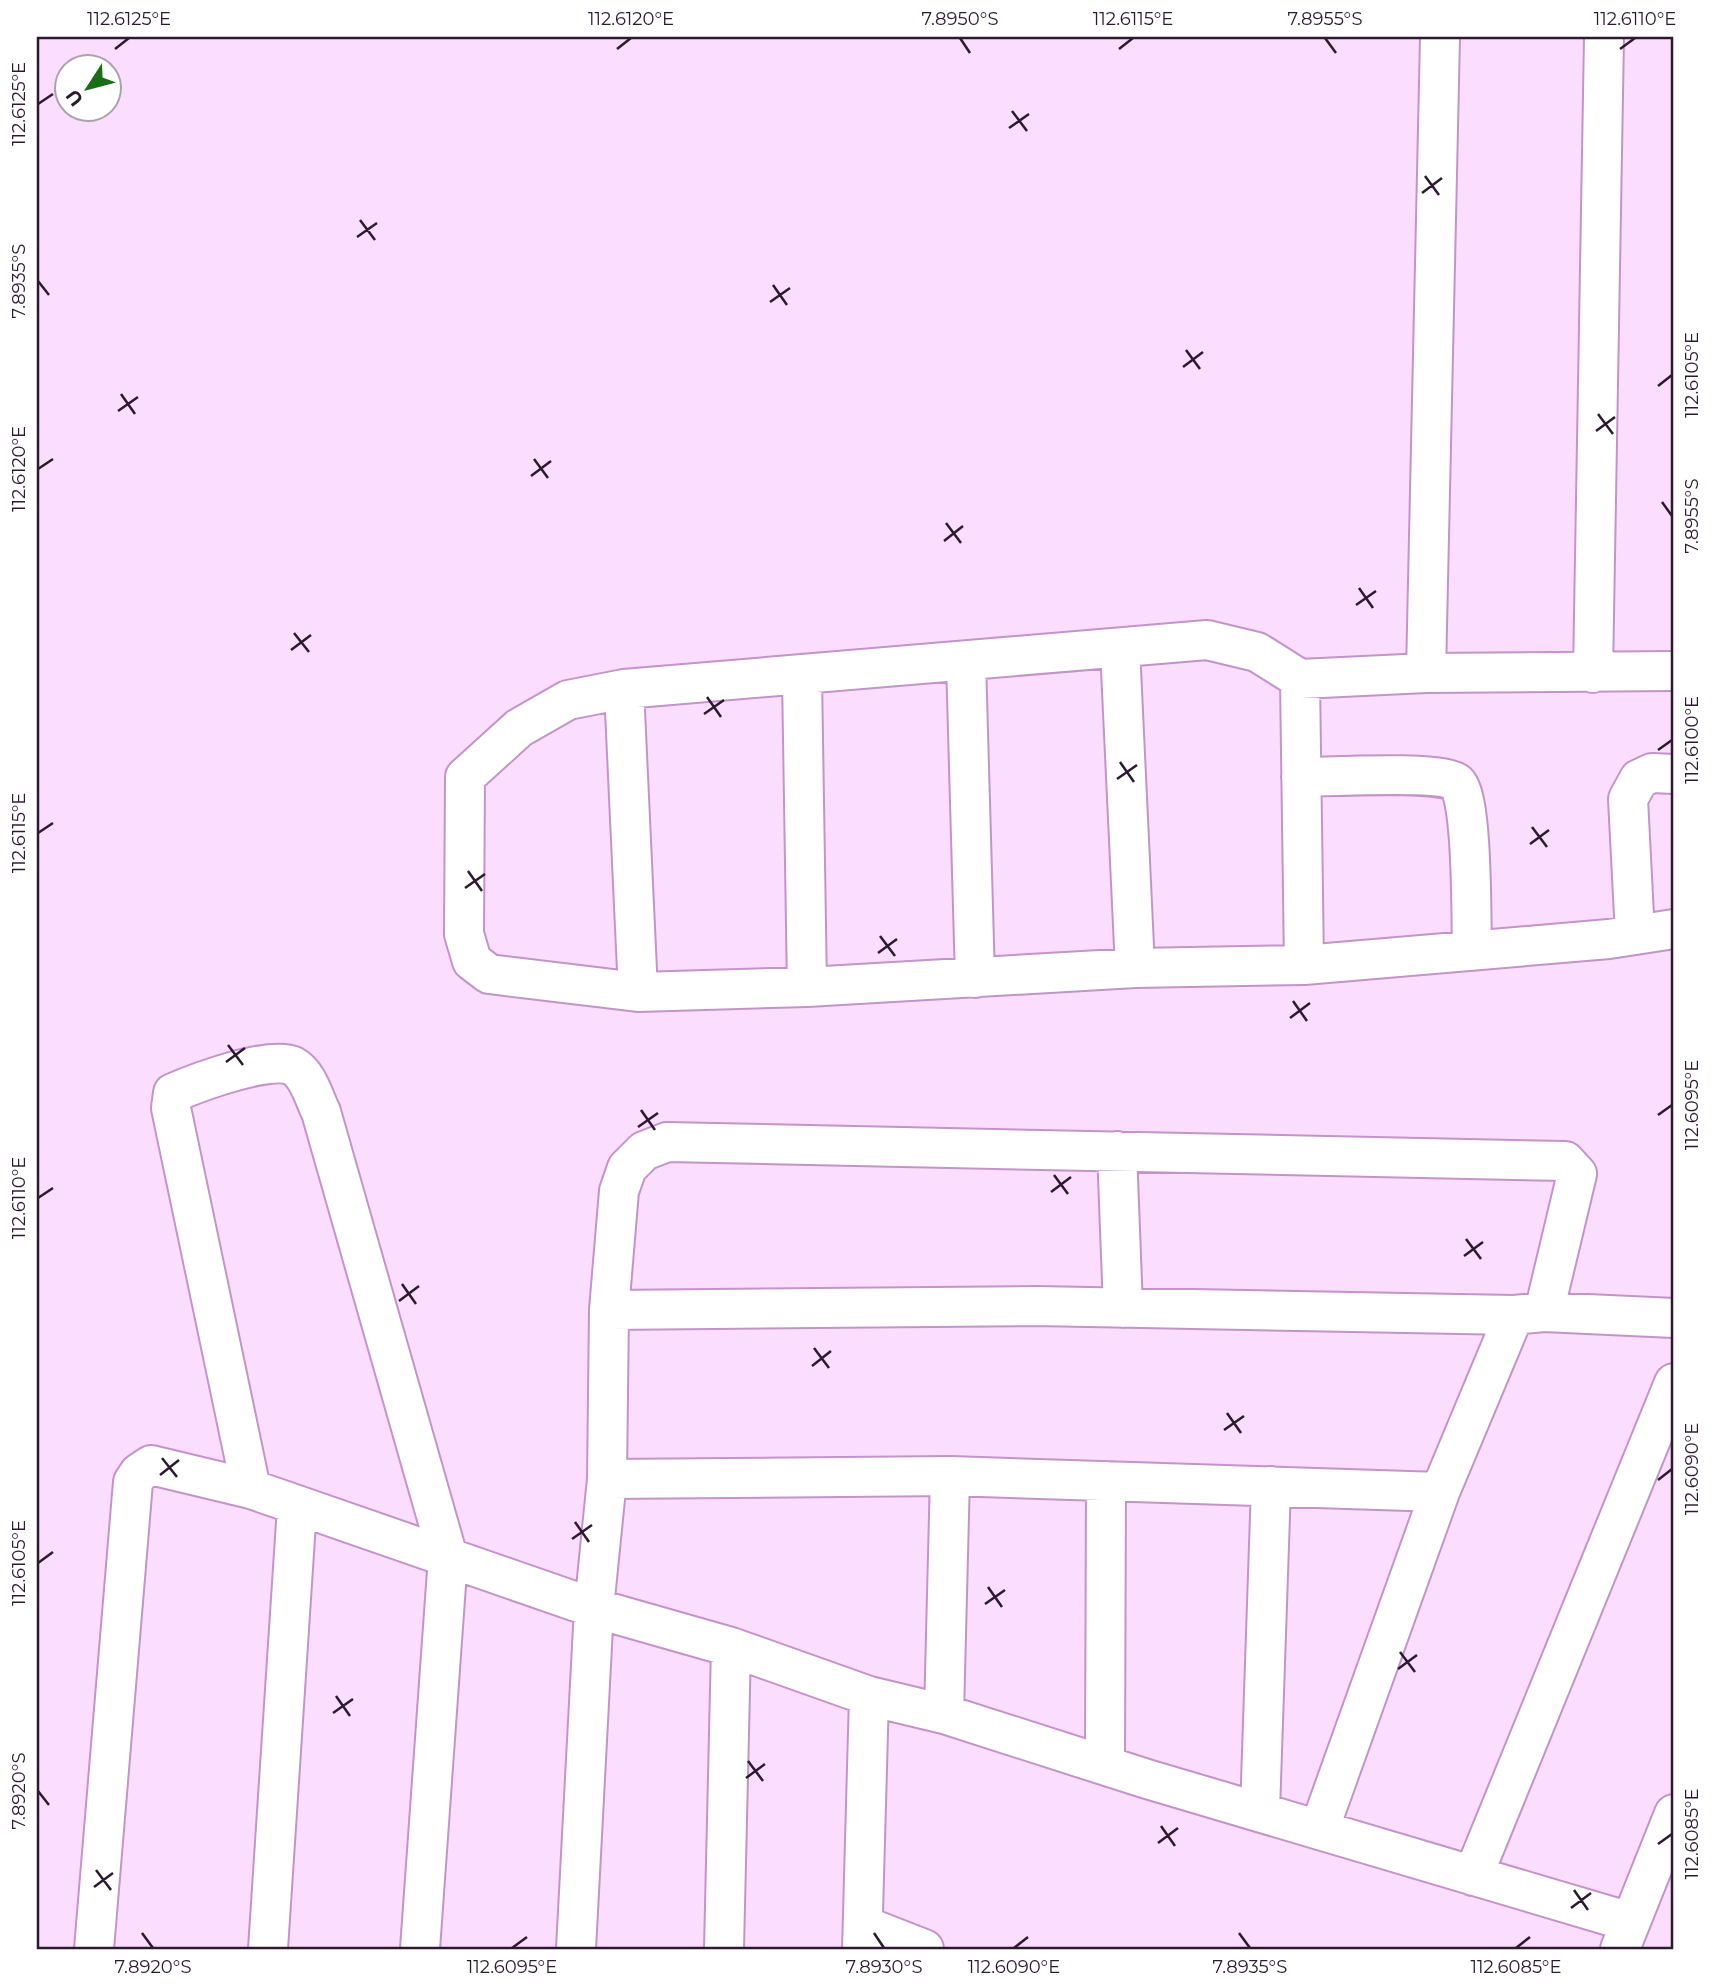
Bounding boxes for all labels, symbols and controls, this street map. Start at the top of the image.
text: 112.6125°E [87,8,171,30]
text: 112.6120°E [588,8,674,30]
text: 7.8950°S [921,8,999,30]
text: 112.6115°E [1093,8,1173,30]
text: 7.8955°S [1287,8,1363,30]
text: 112.6110°E [1594,8,1676,30]
north arrow [52,52,122,122]
text: 112.6125°E [8,62,30,146]
text: U [61,85,88,111]
text: 7.8935°S [8,244,30,318]
text: 112.6105°E [1681,332,1703,418]
text: 112.6120°E [8,426,30,512]
text: 7.8955°S [1681,478,1703,554]
text: 112.6100°E [1681,696,1703,784]
text: 112.6115°E [8,793,30,873]
text: 112.6095°E [1681,1060,1703,1150]
text: 112.6110°E [8,1157,30,1239]
text: 112.6090°E [1681,1423,1703,1515]
text: 112.6105°E [8,1520,30,1606]
text: 7.8920°S [8,1752,30,1830]
text: 112.6085°E [1681,1789,1703,1879]
text: 7.8920°S [114,1956,192,1978]
text: 112.6095°E [467,1956,557,1978]
text: 7.8930°S [846,1956,923,1978]
text: 112.6090°E [968,1956,1060,1978]
text: 7.8935°S [1213,1956,1287,1978]
text: 112.6085°E [1471,1956,1561,1978]

